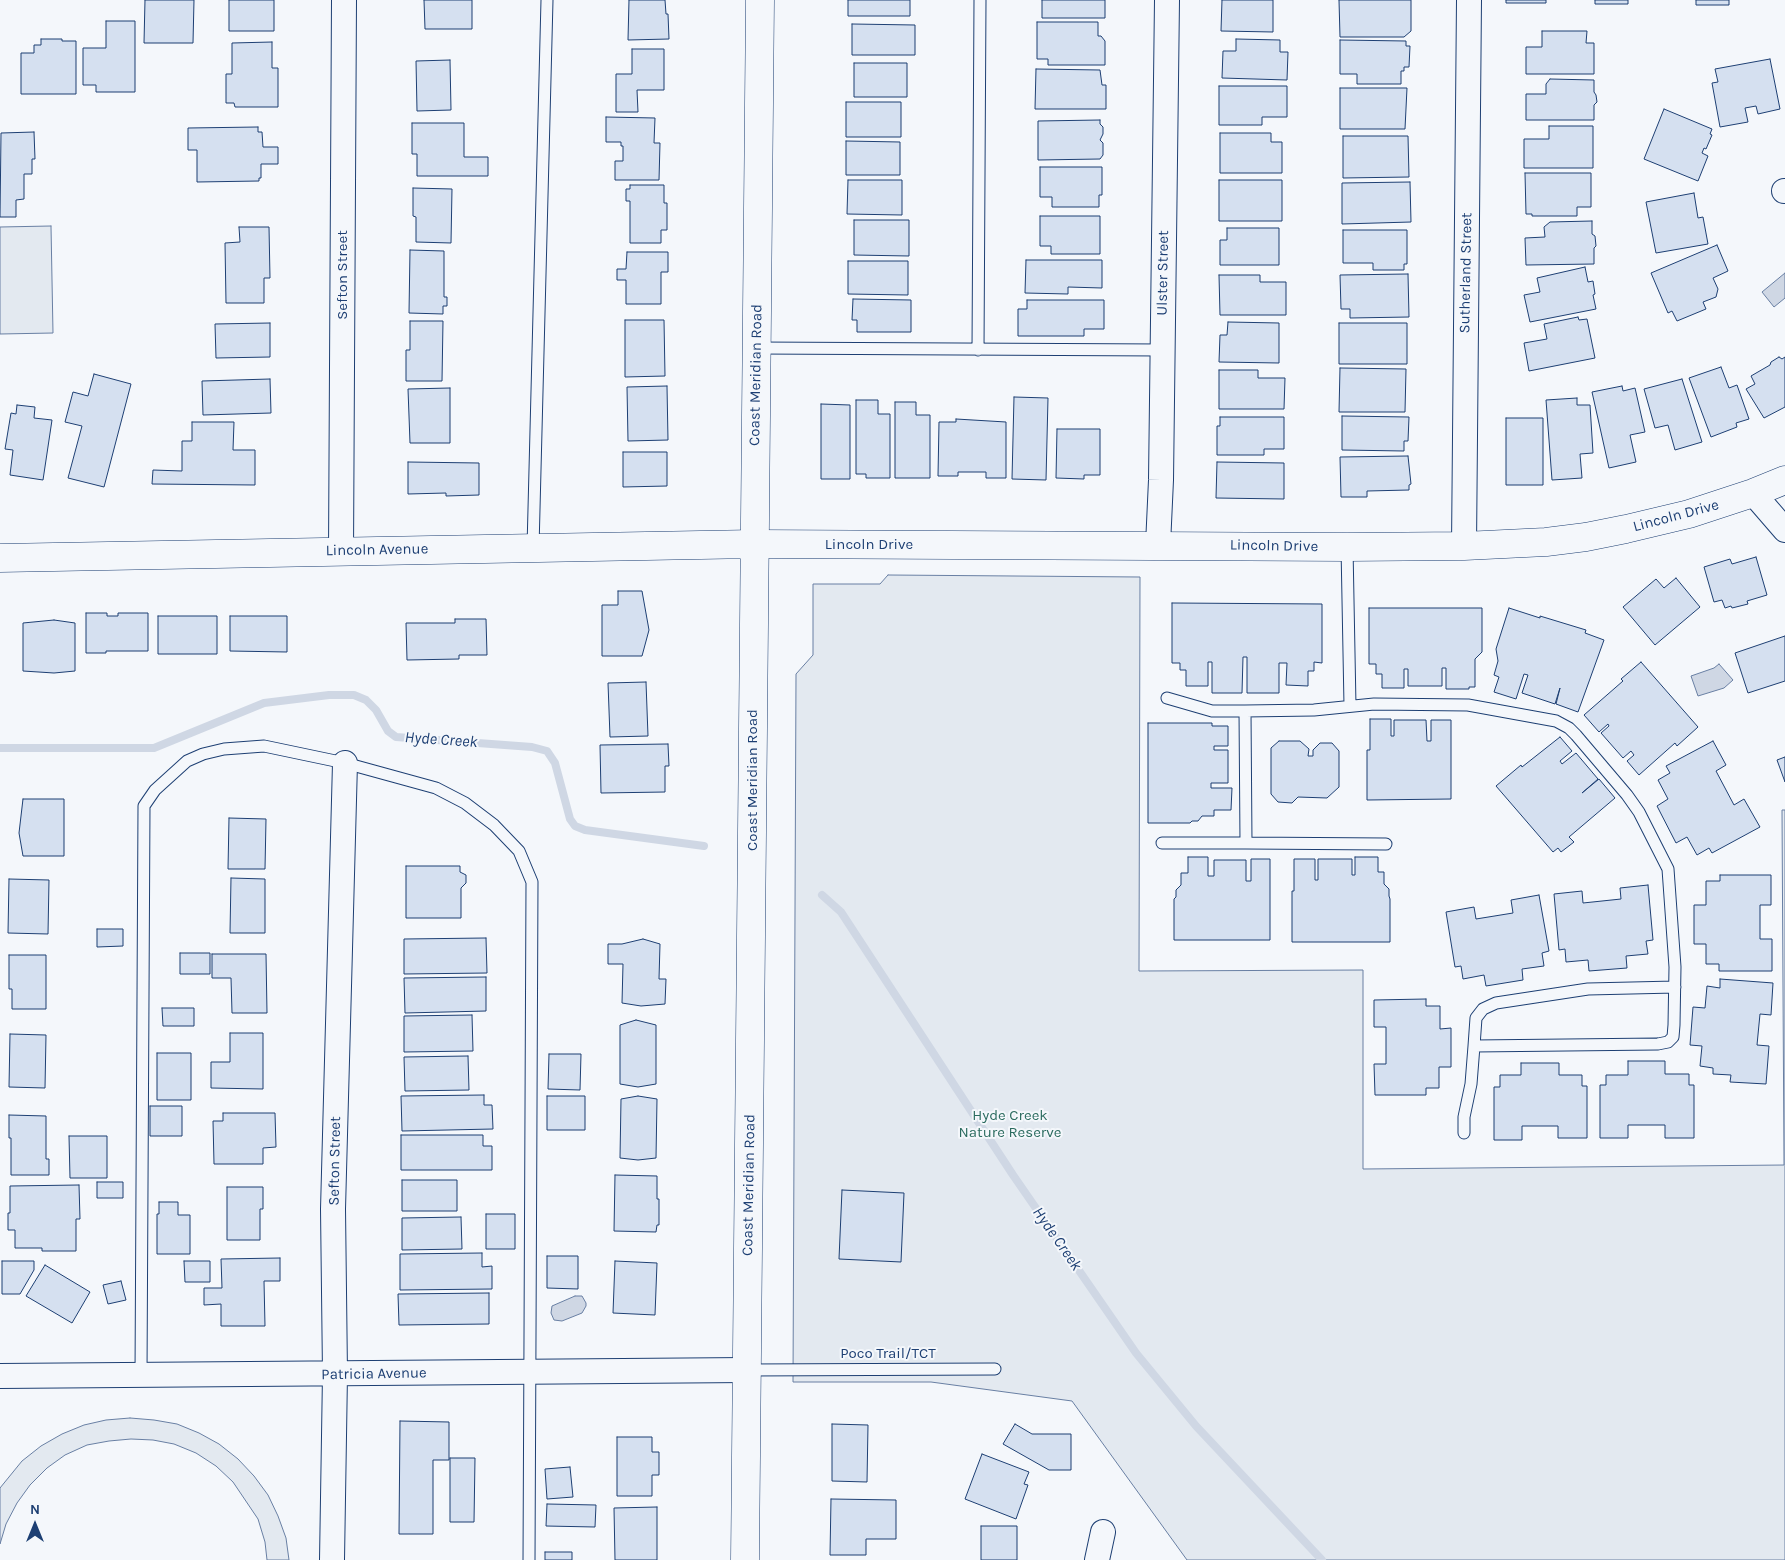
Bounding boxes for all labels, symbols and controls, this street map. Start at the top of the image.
street label: Sutherland Street [1456,212,1476,334]
street label: Sefton Street [334,230,352,320]
street label: Ulster Street [1153,230,1173,316]
street label: Coast Meridian Road [746,304,766,446]
street label: Lincoln Drive [1631,496,1721,536]
street label: Lincoln Drive [825,536,913,554]
street label: Lincoln Drive [1230,536,1318,556]
street label: Lincoln Avenue [326,540,428,560]
street label: Coast Meridian Road [744,709,762,851]
water label: Hyde Creek [404,728,478,752]
park label: Hyde Creek Nature Reserve [958,1107,1062,1142]
street label: Coast Meridian Road [739,1114,759,1256]
street label: Sefton Street [325,1116,345,1206]
water label: Hyde Creek [1028,1203,1086,1275]
street label: Poco Trail/TCT [840,1345,936,1363]
street label: Patricia Avenue [321,1364,427,1384]
north arrow [10,1500,60,1550]
text: N [30,1501,40,1518]

